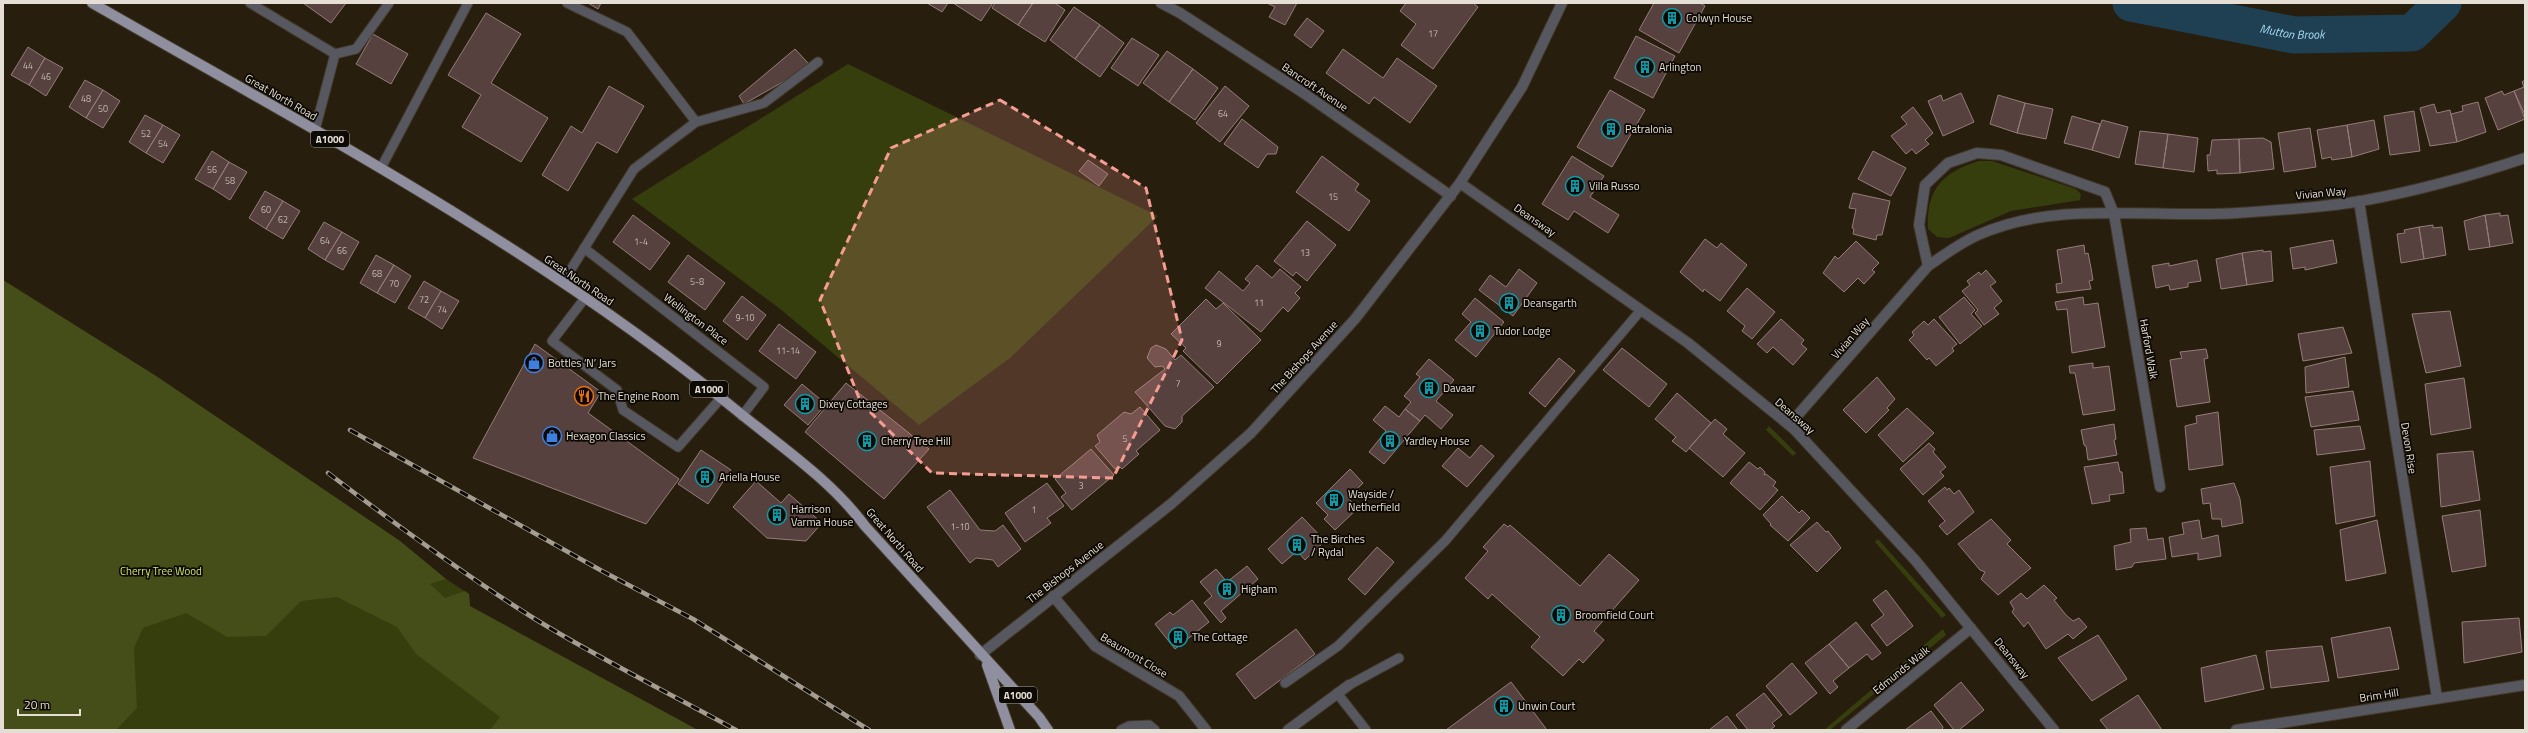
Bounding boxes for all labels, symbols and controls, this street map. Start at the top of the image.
building icon: Colwyn House [1661,7,1683,29]
place label: Colwyn House [1686,10,1752,26]
water label: Mutton Brook [2258,18,2326,44]
house number: 17 [1428,27,1438,40]
building icon: Arlington [1634,56,1656,78]
house number: 44 [23,59,33,72]
street label: Bancroft Avenue [1279,59,1352,115]
place label: Arlington [1659,59,1702,75]
house number: 46 [41,70,51,83]
street label: Great North Road [242,70,320,124]
house number: 48 [81,92,91,105]
house number: 50 [98,102,108,115]
house number: 64 [1218,107,1228,120]
building icon: Patralonia [1600,118,1622,140]
place label: Patralonia [1625,121,1673,137]
house number: 52 [141,127,151,140]
road number: A1000 [311,131,349,147]
house number: 54 [158,137,168,150]
house number: 56 [207,163,217,176]
house number: 58 [225,174,235,187]
building icon: Villa Russo [1564,175,1586,197]
place label: Villa Russo [1589,178,1640,194]
street label: Vivian Way [2295,183,2348,203]
house number: 15 [1328,190,1338,203]
street label: Deansway [1511,200,1560,241]
house number: 60 [261,203,271,216]
house number: 62 [278,213,288,226]
house number: 64 [320,234,330,247]
house number: 1-4 [634,235,648,248]
house number: 66 [337,244,347,257]
house number: 13 [1300,246,1310,259]
street label: Great North Road [541,251,617,309]
house number: 68 [372,267,382,280]
house number: 5-8 [690,275,704,288]
house number: 70 [389,277,399,290]
street label: Wellington Place [660,289,732,349]
building icon: Deansgarth [1498,292,1520,314]
house number: 72 [419,293,429,306]
place label: Deansgarth [1523,295,1577,311]
house number: 11 [1254,296,1264,309]
house number: 74 [437,303,447,316]
house number: 9-10 [735,311,755,324]
street label: Vivian Way [1827,313,1873,362]
street label: The Bishops Avenue [1267,317,1341,397]
street label: Harford Walk [2136,318,2162,381]
building icon: Tudor Lodge [1469,320,1491,342]
place label: Tudor Lodge [1494,323,1551,339]
house number: 9 [1216,337,1222,350]
house number: 11-14 [776,344,800,357]
shop icon: Bottles ‘N’ Jars [523,352,545,374]
place label: Bottles ‘N’ Jars [548,355,616,371]
house number: 7 [1175,377,1181,390]
building icon: Davaar [1418,377,1440,399]
place label: Davaar [1443,380,1476,396]
road number: A1000 [690,381,728,397]
restaurant icon: The Engine Room [573,385,595,407]
place label: The Engine Room [598,388,679,404]
building icon: Dixey Cottages [794,393,816,415]
street label: Deansway [1772,394,1819,438]
place label: Dixey Cottages [819,396,888,412]
street label: Devon Rise [2397,421,2421,475]
shop icon: Hexagon Classics [541,425,563,447]
place label: Hexagon Classics [566,428,646,444]
building icon: Cherry Tree Hill [856,430,878,452]
building icon: Yardley House [1379,430,1401,452]
house number: 5 [1122,432,1128,445]
place label: Cherry Tree Hill [881,433,951,449]
place label: Yardley House [1404,433,1470,449]
building icon: Ariella House [694,466,716,488]
place label: Ariella House [719,469,780,485]
house number: 3 [1078,479,1084,492]
place label: Wayside / Netherfield [1348,486,1400,515]
building icon: Wayside / Netherfield [1323,489,1345,511]
place label: Harrison Varma House [791,501,854,530]
house number: 1 [1031,503,1037,516]
building icon: Harrison Varma House [766,504,788,526]
street label: Great North Road [862,504,928,576]
house number: 1-10 [950,520,970,533]
place label: The Birches / Rydal [1311,531,1365,560]
building icon: The Birches / Rydal [1286,534,1308,556]
street label: The Bishops Avenue [1023,537,1107,607]
park label: Cherry Tree Wood [120,563,202,579]
building icon: Higham [1216,578,1238,600]
place label: Higham [1241,581,1277,597]
building icon: Broomfield Court [1550,604,1572,626]
place label: Broomfield Court [1575,607,1654,623]
building icon: The Cottage [1167,626,1189,648]
street label: Beaumont Close [1097,629,1171,682]
place label: The Cottage [1192,629,1248,645]
street label: Deansway [1991,634,2034,682]
street label: Edmunds Walk [1869,642,1933,698]
street label: Brim Hill [2358,684,2400,706]
road number: A1000 [999,687,1037,703]
scale bar [18,691,80,717]
text: 20 m [24,695,50,714]
building icon: Unwin Court [1493,695,1515,717]
place label: Unwin Court [1518,698,1575,714]

